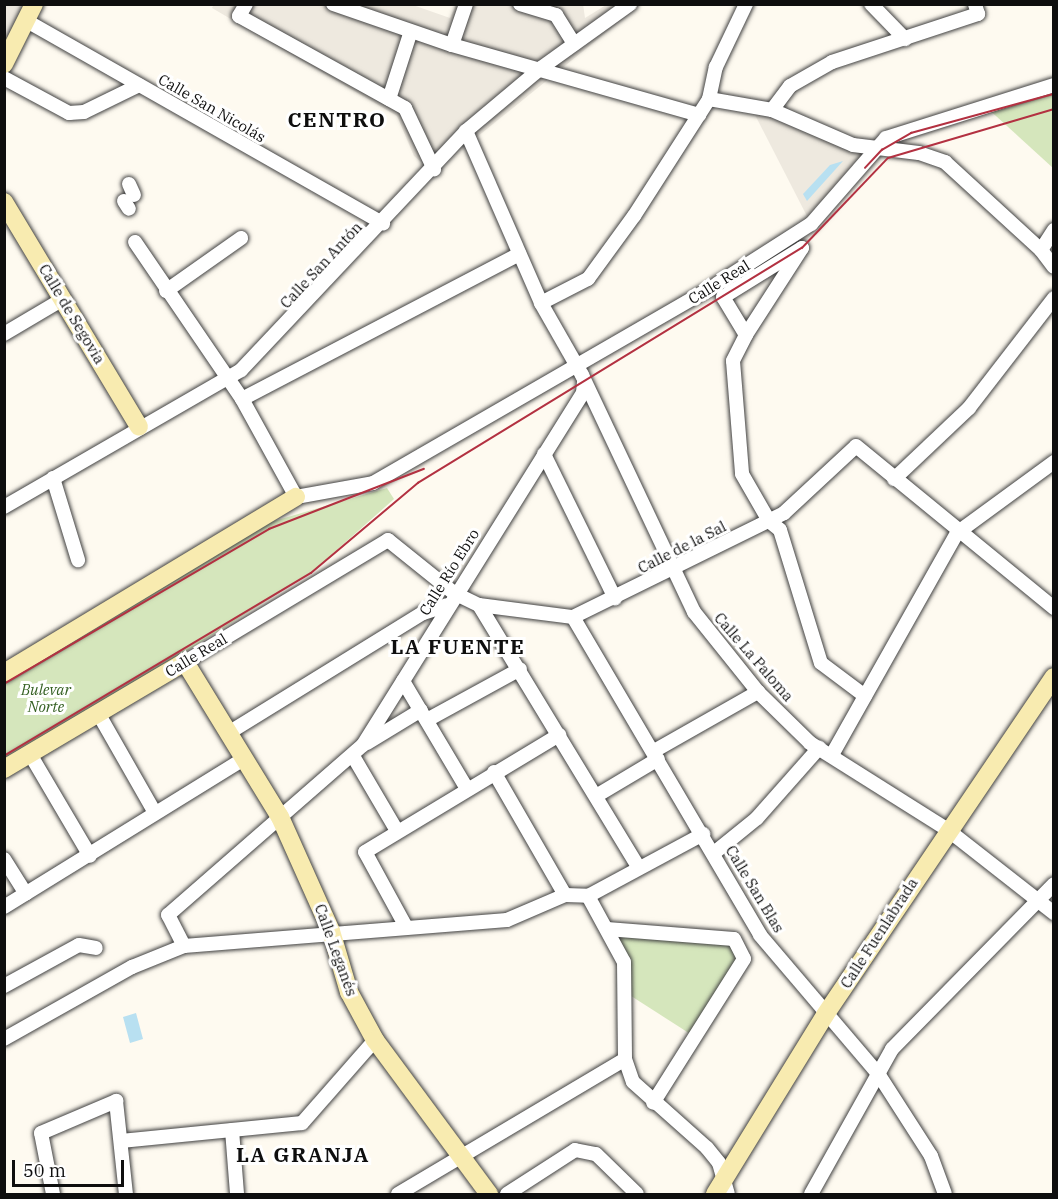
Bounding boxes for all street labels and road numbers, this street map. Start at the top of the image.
street label: Calle San Nicolás [155,70,269,146]
street label: Calle San Antón [276,218,366,312]
street label: Calle Real [685,256,753,308]
street label: Calle de Segovia [35,261,109,367]
street label: Calle de la Sal [635,517,729,577]
street label: Calle Río Ebro [415,525,483,619]
street label: Calle La Paloma [711,609,797,705]
street label: Calle Real [162,630,230,680]
street label: Calle San Blas [722,842,788,936]
street label: Calle Fuenlabrada [837,874,921,992]
street label: Calle Leganés [311,902,361,998]

